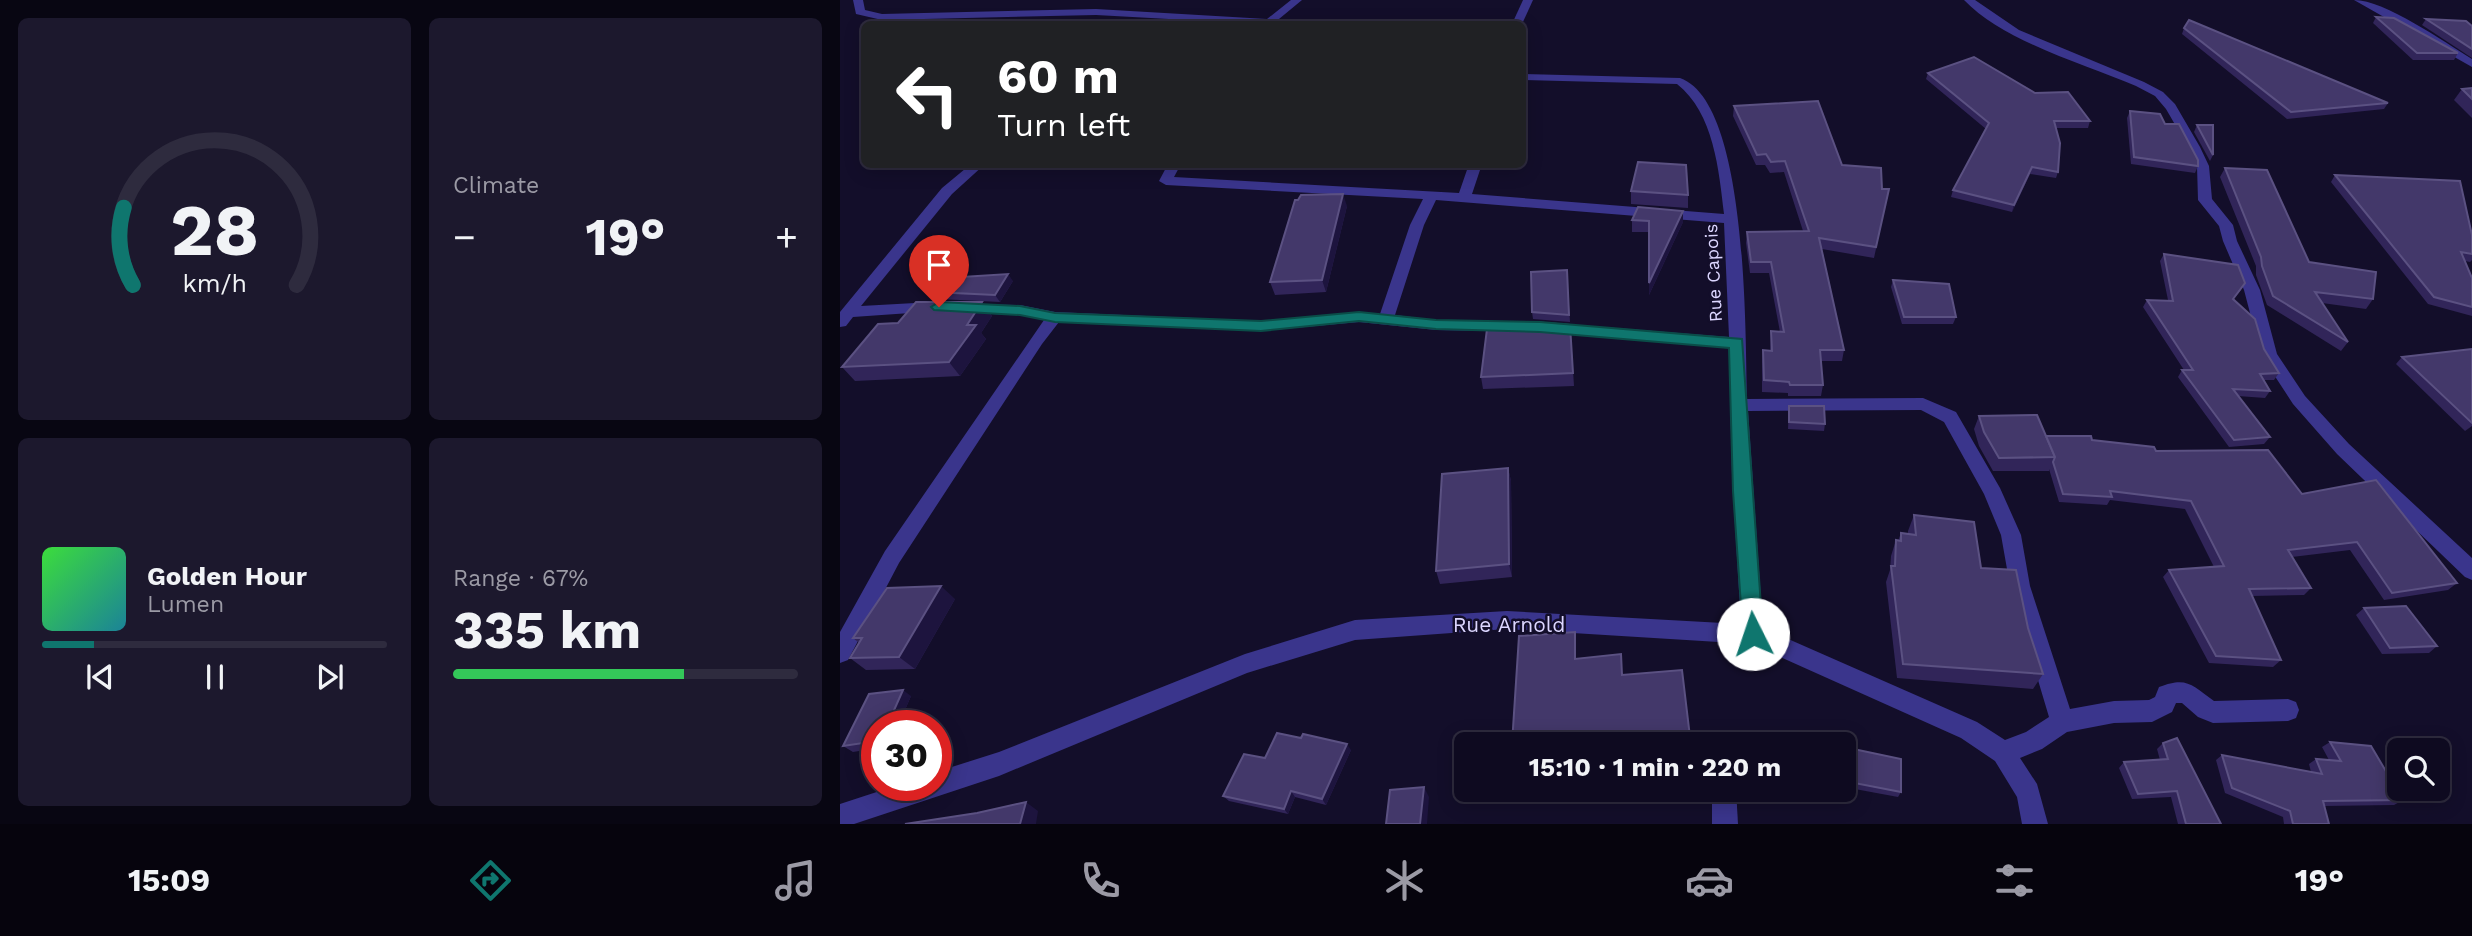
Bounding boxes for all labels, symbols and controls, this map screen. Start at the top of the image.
text: 60 m [997,47,1119,105]
icon: left [882,49,973,140]
text: Turn left [997,106,1130,144]
text: Climate [453,172,539,199]
text: 28 [170,187,259,273]
text: 19° [585,207,666,268]
text: − [453,215,476,259]
text: + [775,215,798,259]
street label: Rue Capois [1700,223,1726,323]
pin [909,235,969,307]
icon: arrive [920,246,958,284]
text: km/h [182,269,247,298]
text: Golden Hour [147,561,307,591]
text: Range · 67% [453,565,588,592]
text: Lumen [147,591,224,618]
position arrow [1716,597,1790,671]
text: 335 km [453,600,641,661]
street label: Rue Arnold [1453,612,1565,637]
icon: previous [81,658,119,696]
icon: pause [196,658,234,696]
icon: next [311,658,349,696]
speed limit sign: 30 [861,710,952,801]
map controls [2387,738,2450,801]
button: search [2387,738,2450,801]
text: 15:10 · 1 min · 220 m [1529,752,1781,782]
icon: directions [466,856,515,905]
icon: music [771,856,820,905]
icon: phone [1076,856,1125,905]
icon: climate [1380,856,1429,905]
icon: car [1685,856,1734,905]
icon: filters [1990,856,2039,905]
text: 15:09 [128,861,210,899]
text: 19° [2295,861,2344,899]

